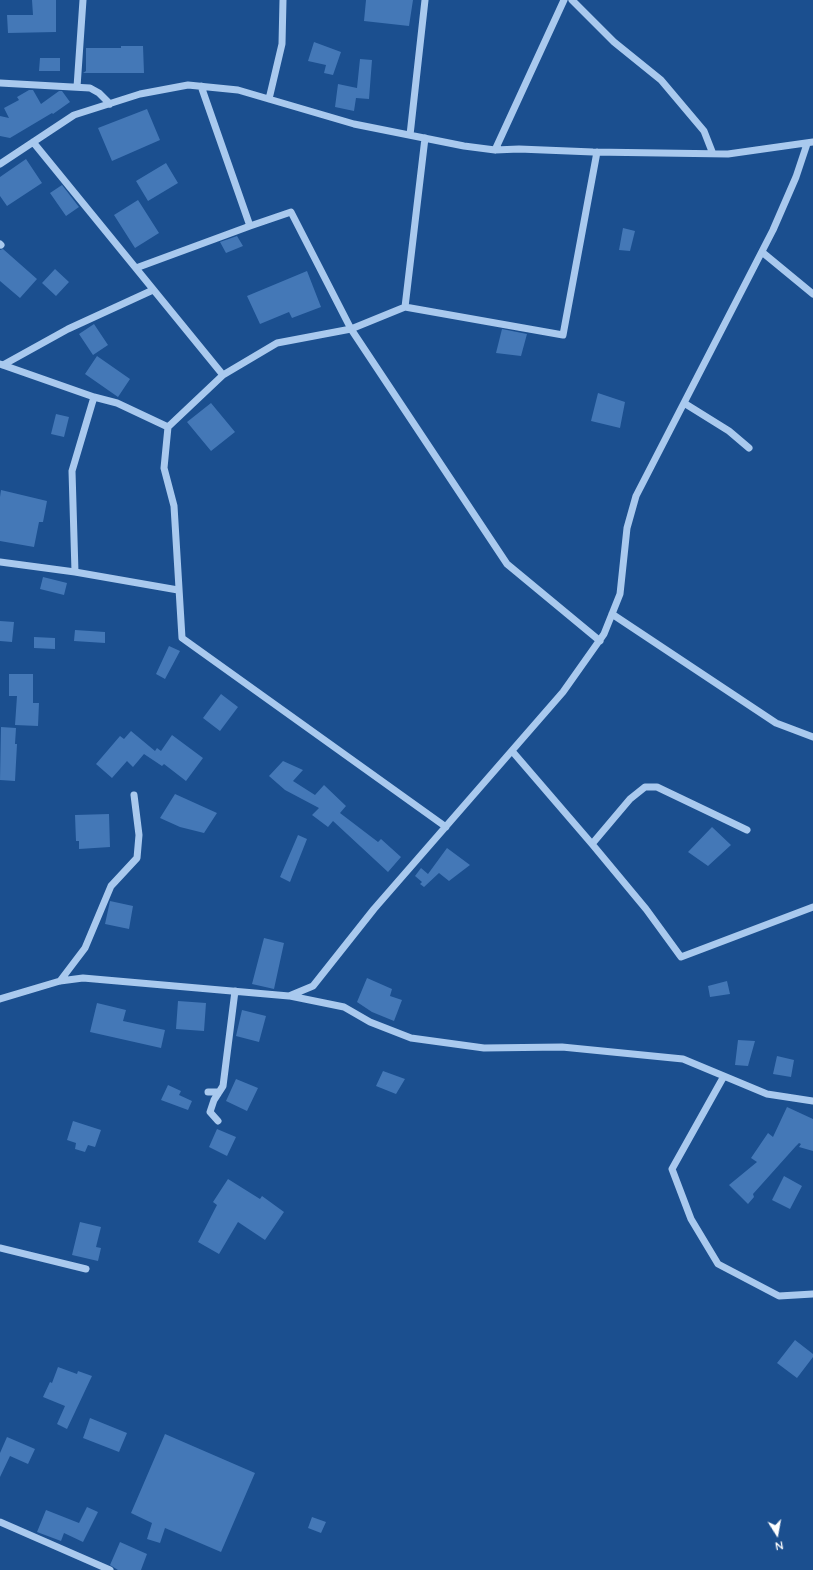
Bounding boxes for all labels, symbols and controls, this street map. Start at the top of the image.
north arrow [757,1514,797,1554]
text: N [774,1538,785,1553]

